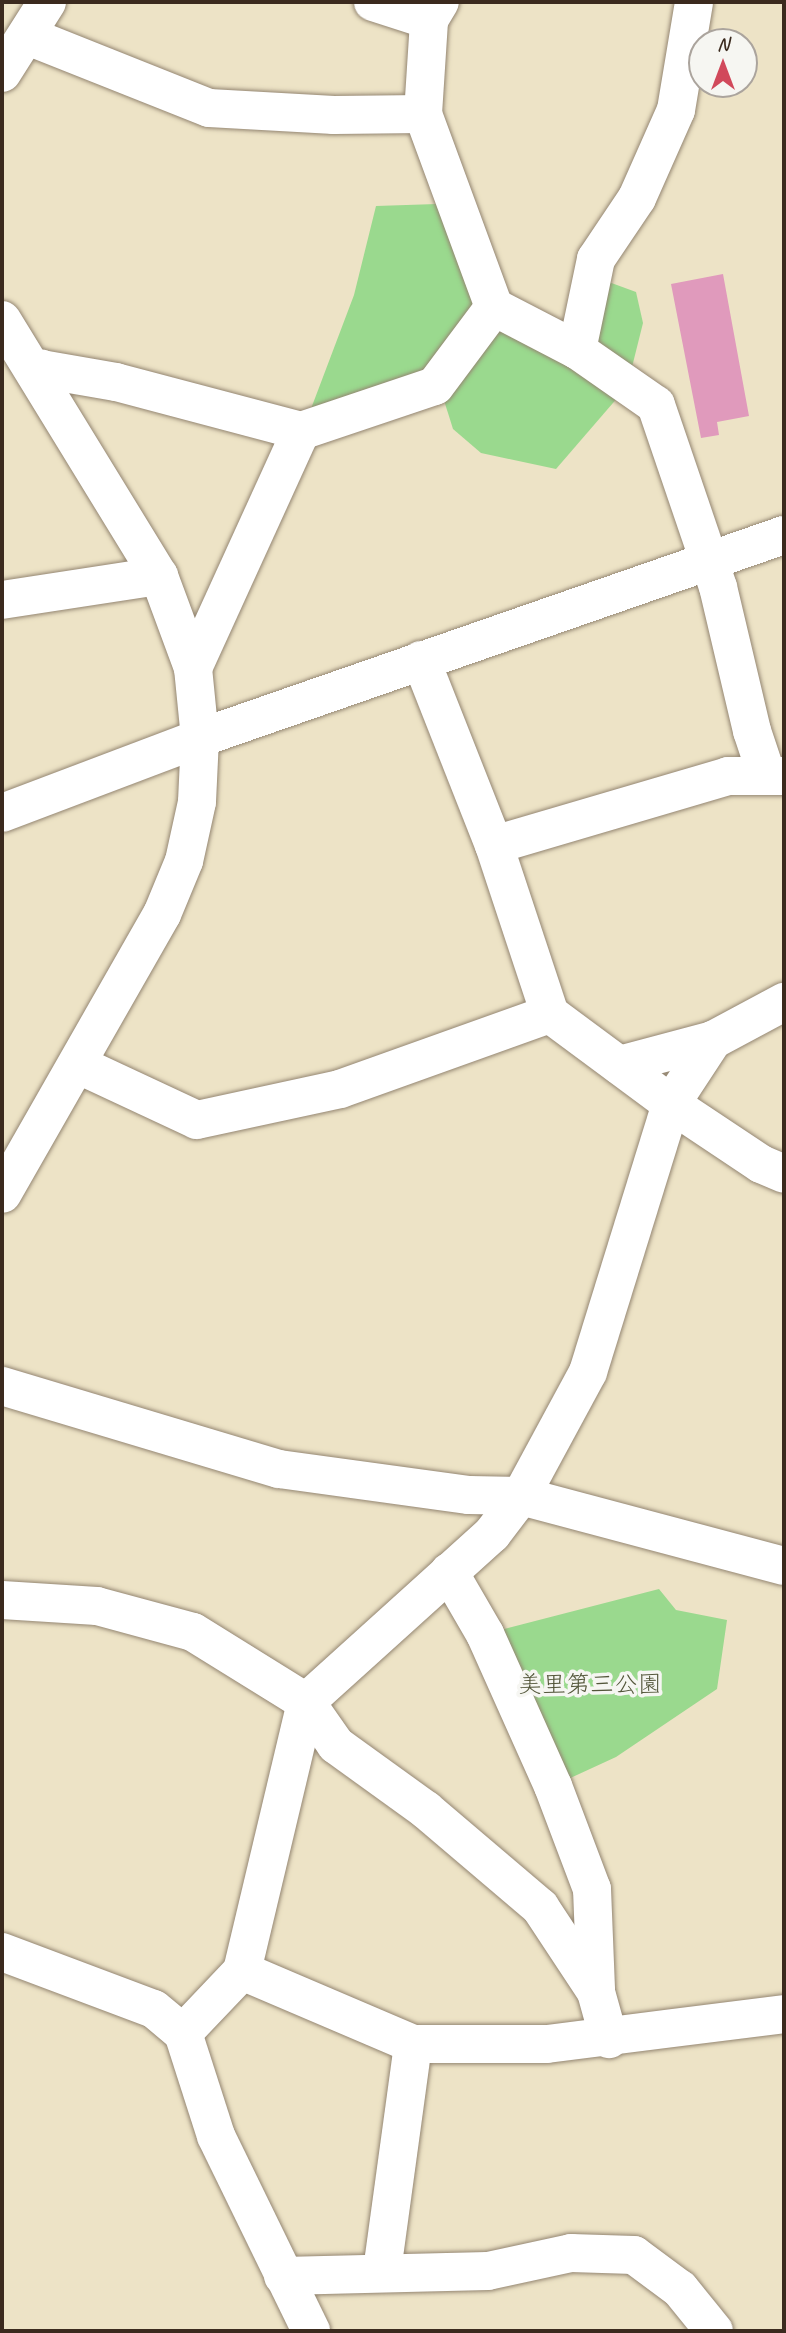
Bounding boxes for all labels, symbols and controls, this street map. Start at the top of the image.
north arrow [688,28,758,98]
text: N [717,32,729,56]
park label: 美里第三公園 [518,1671,662,1699]

